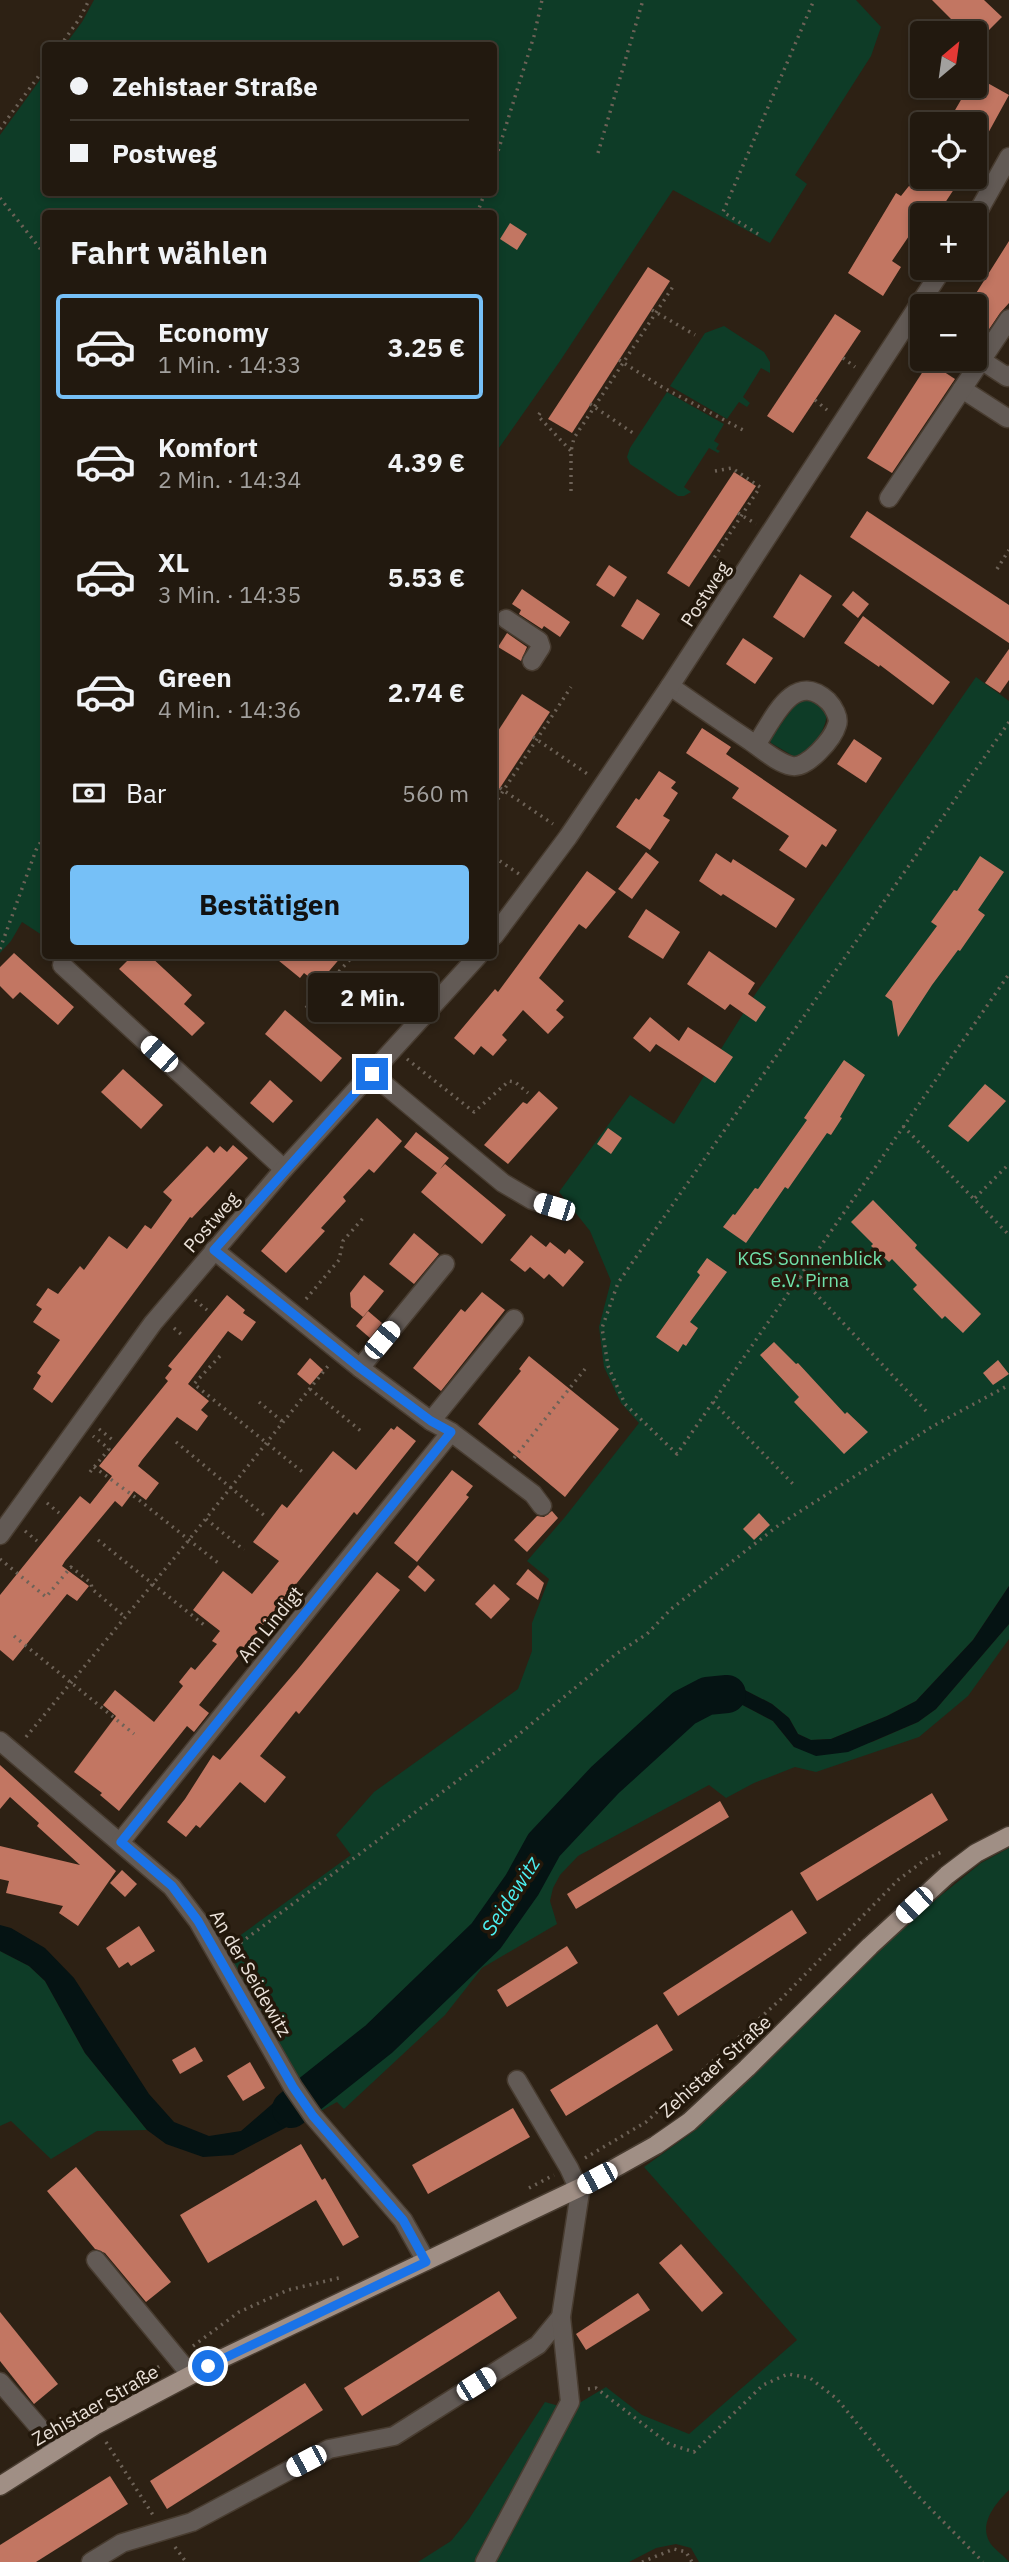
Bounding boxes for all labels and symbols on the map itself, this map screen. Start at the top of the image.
north arrow [910,21,987,98]
street label: Postweg [675,557,735,631]
callout: 2 Min. [307,972,437,1021]
car [137,1032,182,1076]
route end [356,1058,388,1090]
street label: Postweg [178,1187,244,1257]
car [531,1191,578,1223]
park label: KGS Sonnenblick e.V. Pirna [737,1246,883,1292]
car [361,1317,404,1363]
street label: Am Lindigt [232,1581,308,1667]
water label: Seidewitz [474,1850,546,1940]
car [892,1883,937,1927]
street label: An der Seidewitz [205,1905,297,2041]
street label: Zehistaer Straße [654,2010,776,2122]
car [574,2159,621,2197]
route start [192,2350,224,2382]
street label: Zehistaer Straße [27,2359,163,2451]
car [453,2364,500,2404]
car [283,2442,330,2480]

